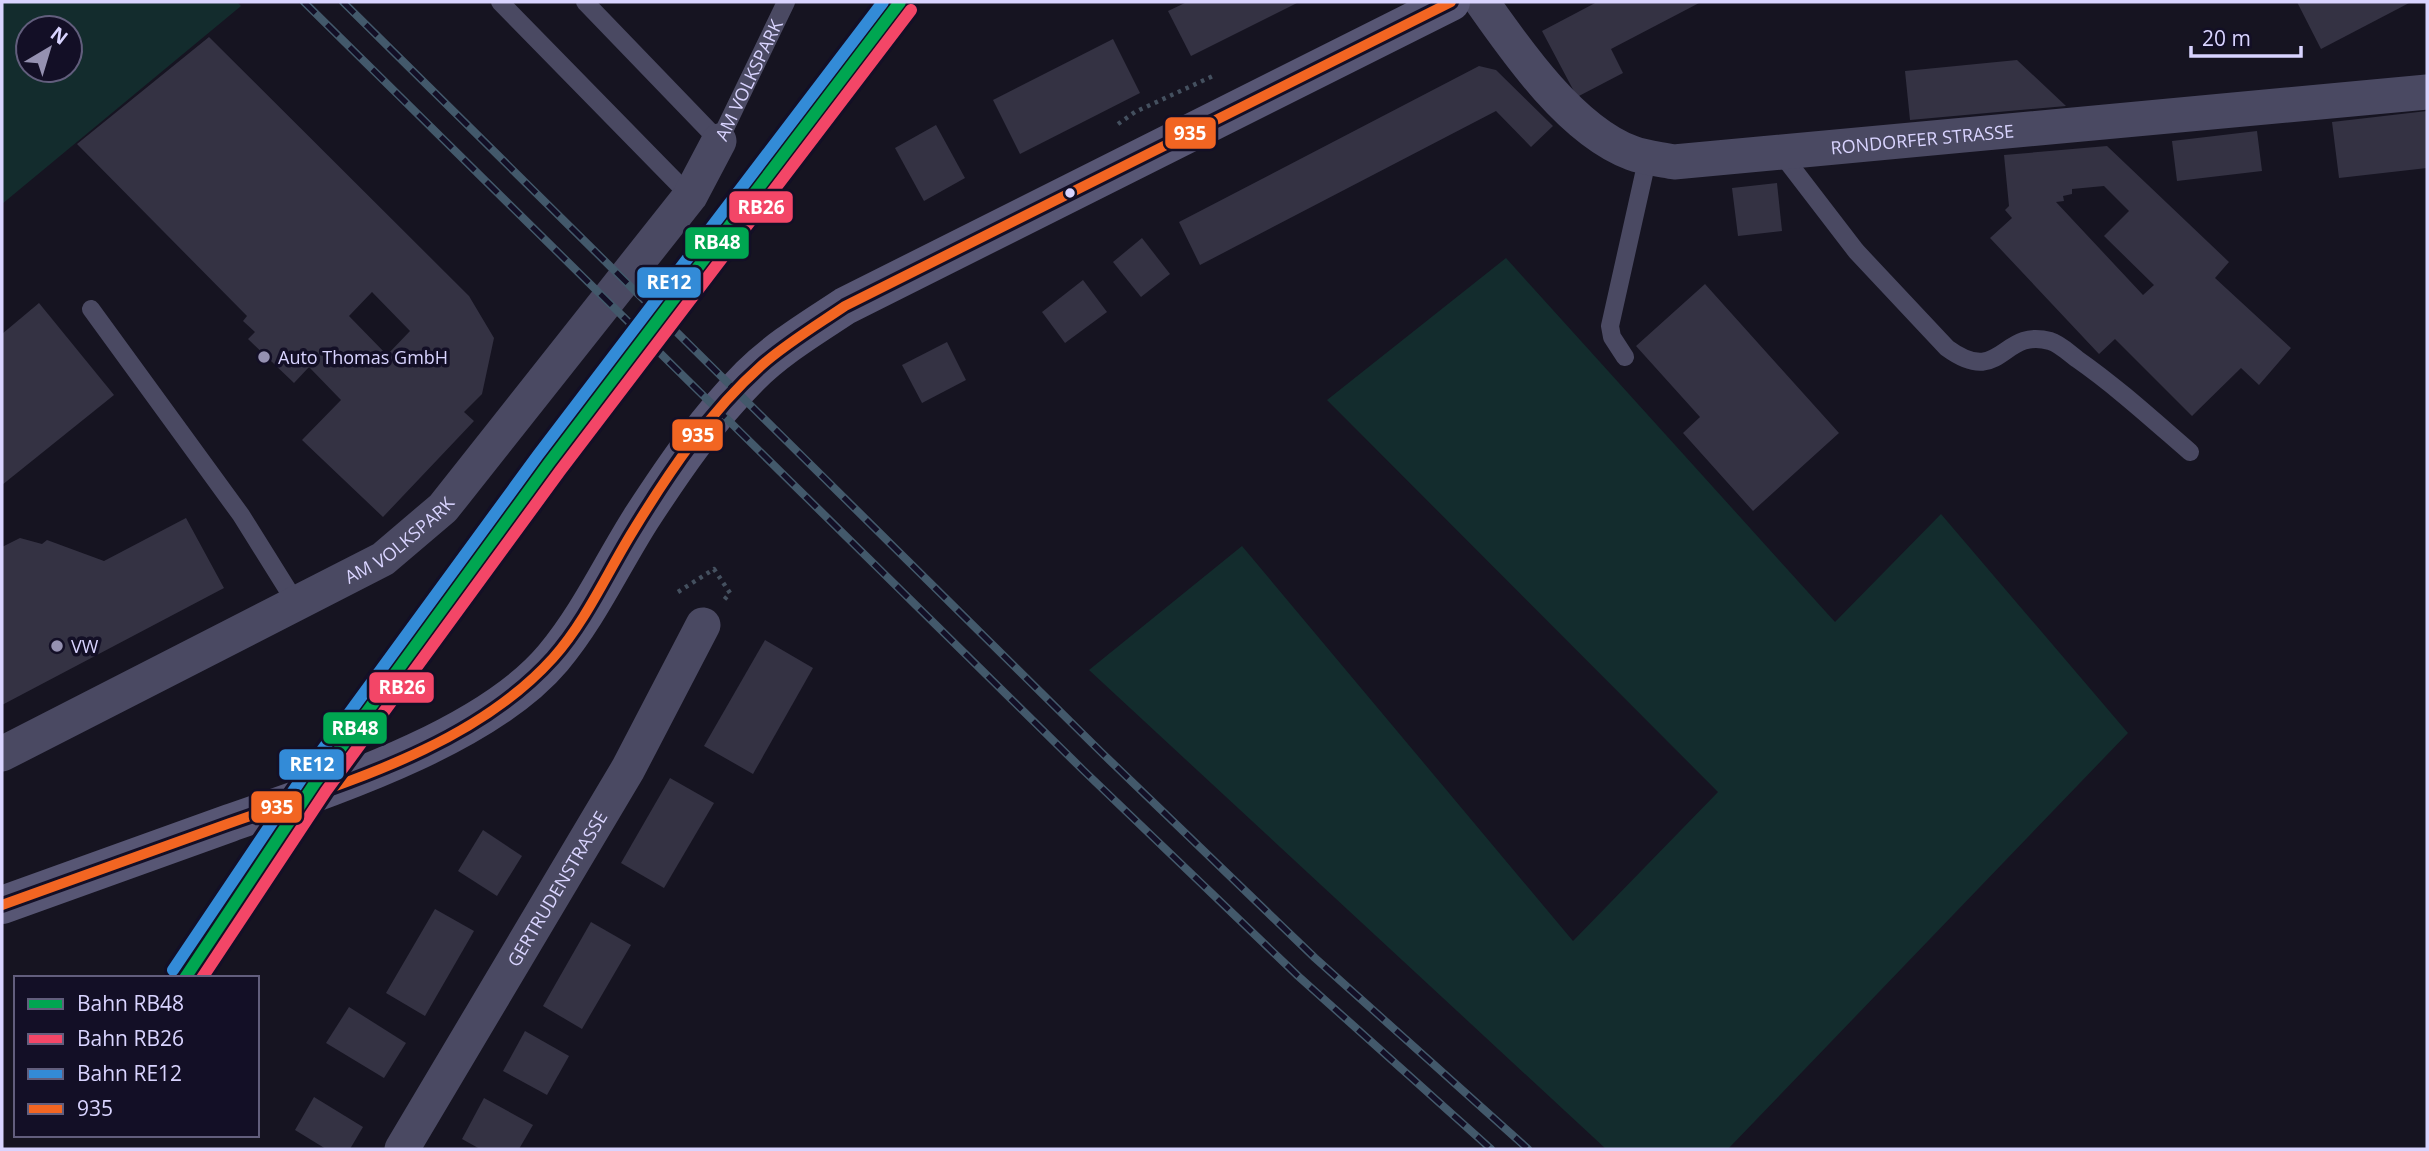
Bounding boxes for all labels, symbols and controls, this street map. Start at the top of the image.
north arrow [14,14,84,84]
street label: AM VOLKSPARK [709,14,788,144]
scale bar [2191,14,2301,58]
text: N [45,21,74,51]
text: 20 m [2202,24,2251,52]
line badge: 935 [1164,116,1217,150]
street label: RONDORFER STRASSE [1829,118,2015,159]
text: 935 [1174,120,1206,146]
unlabelled marker [1063,186,1077,200]
line badge: RB26 [728,190,794,224]
text: RB26 [737,194,785,220]
line badge: RB48 [684,226,750,260]
text: RB48 [693,229,741,255]
line badge: RE12 [636,266,702,299]
text: RE12 [647,269,692,295]
place label: Auto Thomas GmbH [278,345,448,369]
marker: Auto Thomas GmbH [256,349,272,365]
line badge: 935 [671,418,724,452]
text: 935 [682,422,714,448]
street label: AM VOLKSPARK [340,491,460,589]
place label: VW [71,634,99,658]
marker: VW [49,638,65,654]
line badge: RB26 [368,671,435,704]
text: RB26 [378,674,426,700]
line badge: RB48 [322,711,388,745]
text: RB48 [331,715,379,741]
line badge: RE12 [278,748,345,781]
text: RE12 [290,751,335,777]
line badge: 935 [250,790,303,824]
text: 935 [261,794,293,820]
street label: GERTRUDENSTRASSE [501,806,612,971]
legend [14,976,259,1137]
text: Bahn RB48 [77,989,184,1017]
text: Bahn RB26 [77,1024,184,1052]
text: Bahn RE12 [77,1059,182,1087]
text: 935 [77,1094,113,1122]

